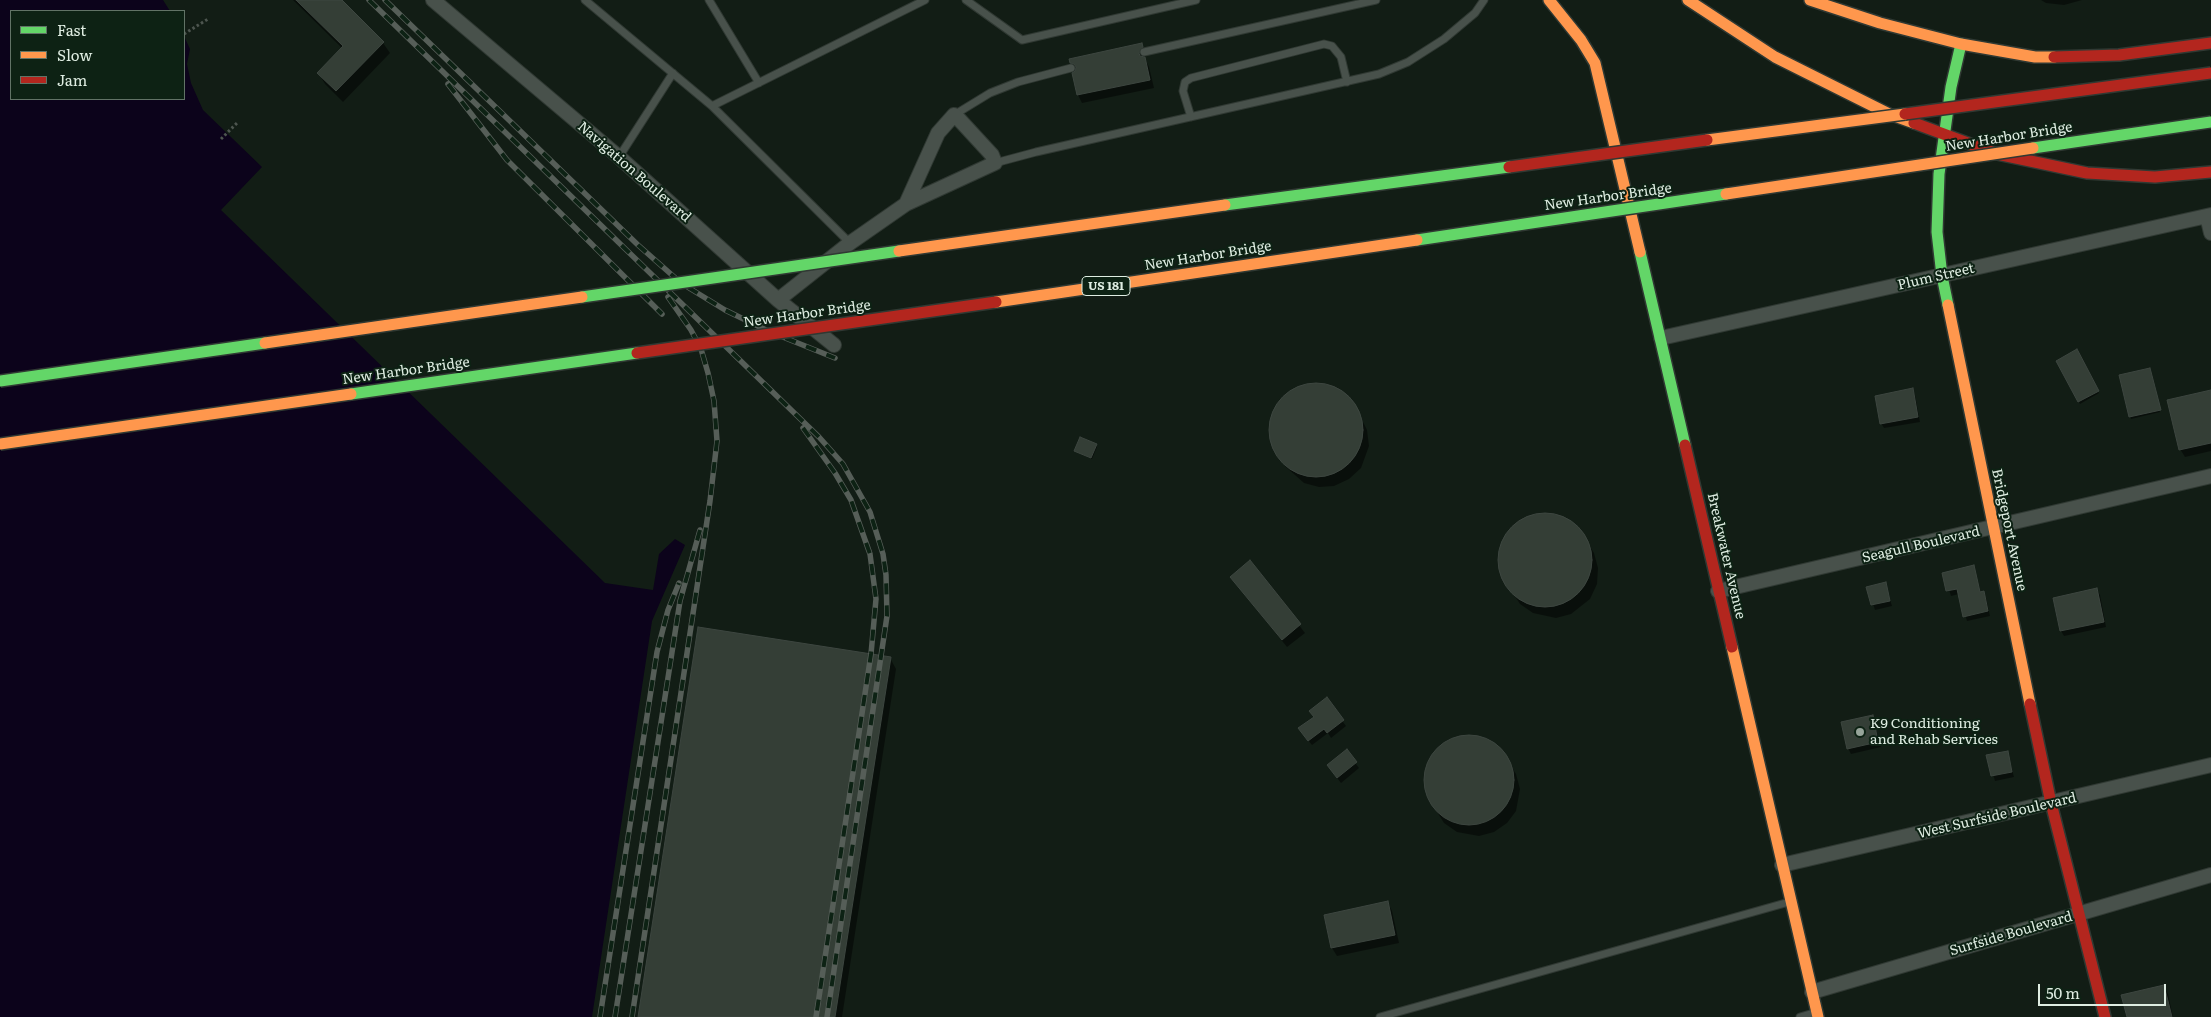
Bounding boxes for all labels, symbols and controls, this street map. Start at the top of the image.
legend [10,10,185,100]
text: Fast [57,18,86,41]
text: Slow [57,43,92,66]
text: Jam [57,68,87,91]
street label: Navigation Boulevard [574,118,694,226]
street label: New Harbor Bridge [1944,119,2074,155]
street label: New Harbor Bridge [1543,180,1673,214]
street label: New Harbor Bridge [1143,238,1273,274]
street label: Plum Street [1896,260,1976,294]
road number: US 181 [1082,276,1130,296]
street label: New Harbor Bridge [742,297,872,331]
street label: New Harbor Bridge [341,354,471,388]
street label: Bridgeport Avenue [1988,467,2030,593]
street label: Breakwater Avenue [1703,491,1749,621]
street label: Seagull Boulevard [1860,523,1982,567]
place label: K9 Conditioning and Rehab Services [1870,716,1998,749]
marker: K9 Conditioning and Rehab Services [1854,726,1866,738]
street label: West Surfside Boulevard [1916,790,2078,842]
street label: Surfside Boulevard [1948,908,2074,960]
scale bar [2041,974,2168,1006]
text: 50 m [2046,981,2080,1004]

